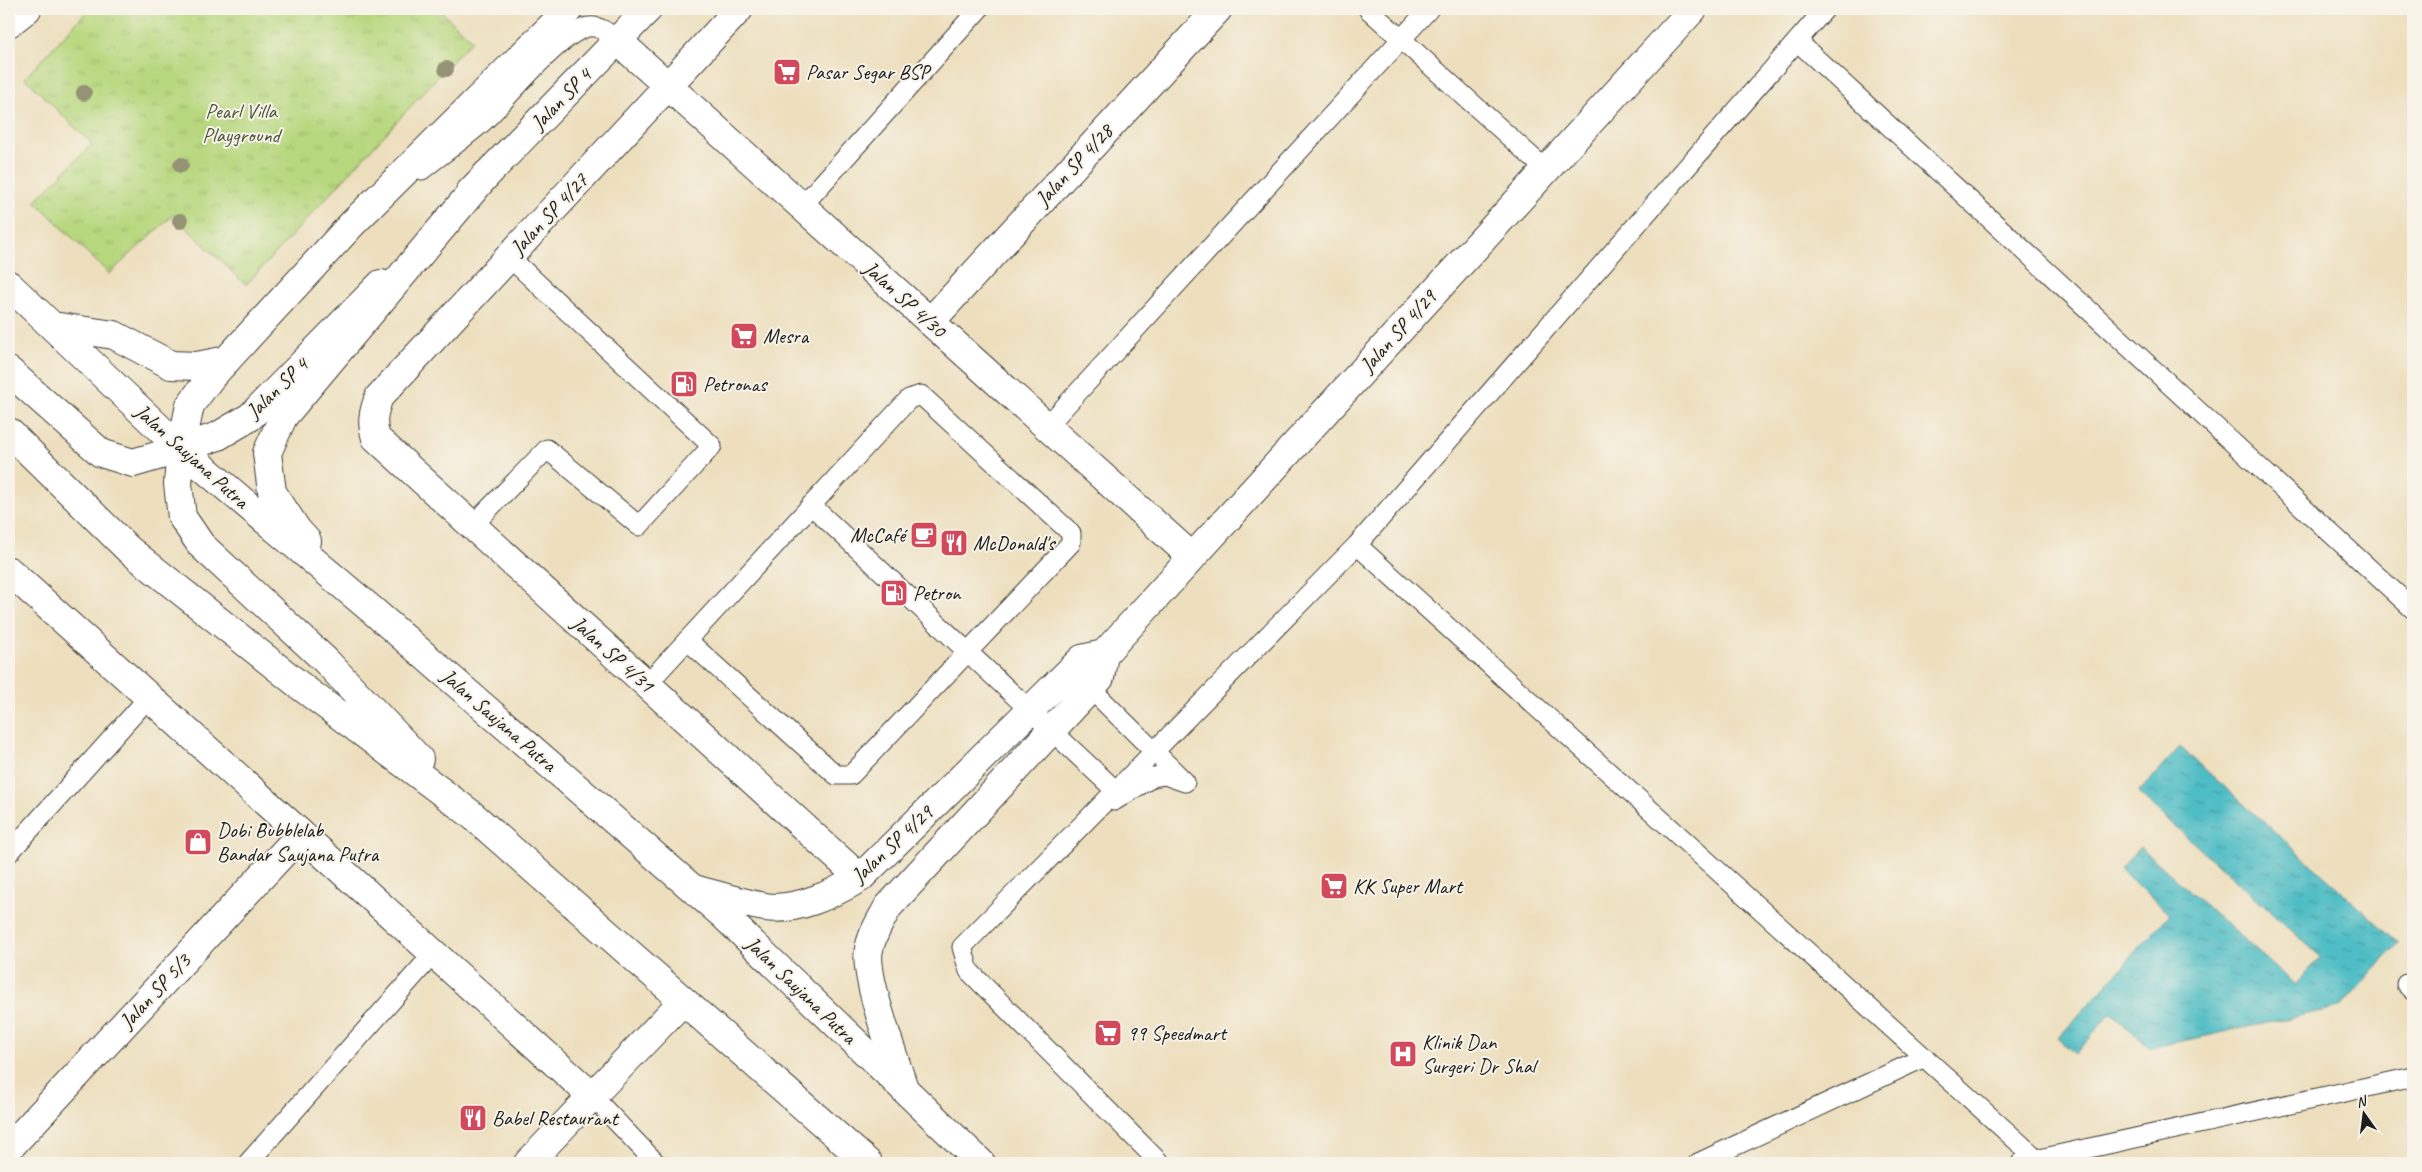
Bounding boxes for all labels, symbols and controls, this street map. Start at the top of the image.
supermarket icon: Pasar Segar BSP [772,57,802,87]
place label: Pasar Segar BSP [806,59,932,85]
street label: Jalan SP 4 [524,61,599,136]
park label: Pearl Villa Playground [202,98,283,148]
street label: Jalan SP 4/28 [1029,117,1120,212]
street label: Jalan SP 4/27 [504,167,594,261]
street label: Jalan SP 4/30 [858,254,953,344]
street label: Jalan SP 4/29 [1353,283,1443,378]
supermarket icon: Mesra [729,321,759,351]
place label: Mesra [763,323,810,349]
street label: Jalan SP 4 [240,350,315,425]
fuel station icon: Petronas [669,369,699,399]
place label: Petronas [703,371,768,397]
street label: Jalan Saujana Putra [129,397,255,515]
cafe icon: McCafé [909,520,939,550]
place label: McCafé [850,522,908,548]
restaurant icon: McDonald's [939,528,969,558]
place label: McDonald's [973,530,1056,556]
fuel station icon: Petron [879,578,909,608]
place label: Petron [913,580,962,606]
street label: Jalan SP 4/31 [566,609,661,699]
street label: Jalan Saujana Putra [435,662,563,778]
street label: Jalan SP 4/29 [845,799,939,889]
place label: Dobi Bubblelab Bandar Saujana Putra [217,817,380,867]
shop icon: Dobi Bubblelab Bandar Saujana Putra [183,827,213,857]
supermarket icon: KK Super Mart [1319,871,1349,901]
place label: KK Super Mart [1353,873,1464,899]
street label: Jalan Saujana Putra [739,930,863,1051]
street label: Jalan SP 5/3 [113,947,197,1035]
supermarket icon: 99 Speedmart [1093,1018,1123,1048]
place label: 99 Speedmart [1127,1020,1228,1046]
place label: Klinik Dan Surgeri Dr Shal [1422,1029,1539,1079]
hospital icon: Klinik Dan Surgeri Dr Shal [1388,1039,1418,1069]
north arrow [2340,1090,2390,1140]
text: N [2355,1092,2369,1111]
restaurant icon: Babel Restaurant [458,1103,488,1133]
place label: Babel Restaurant [492,1105,620,1131]

